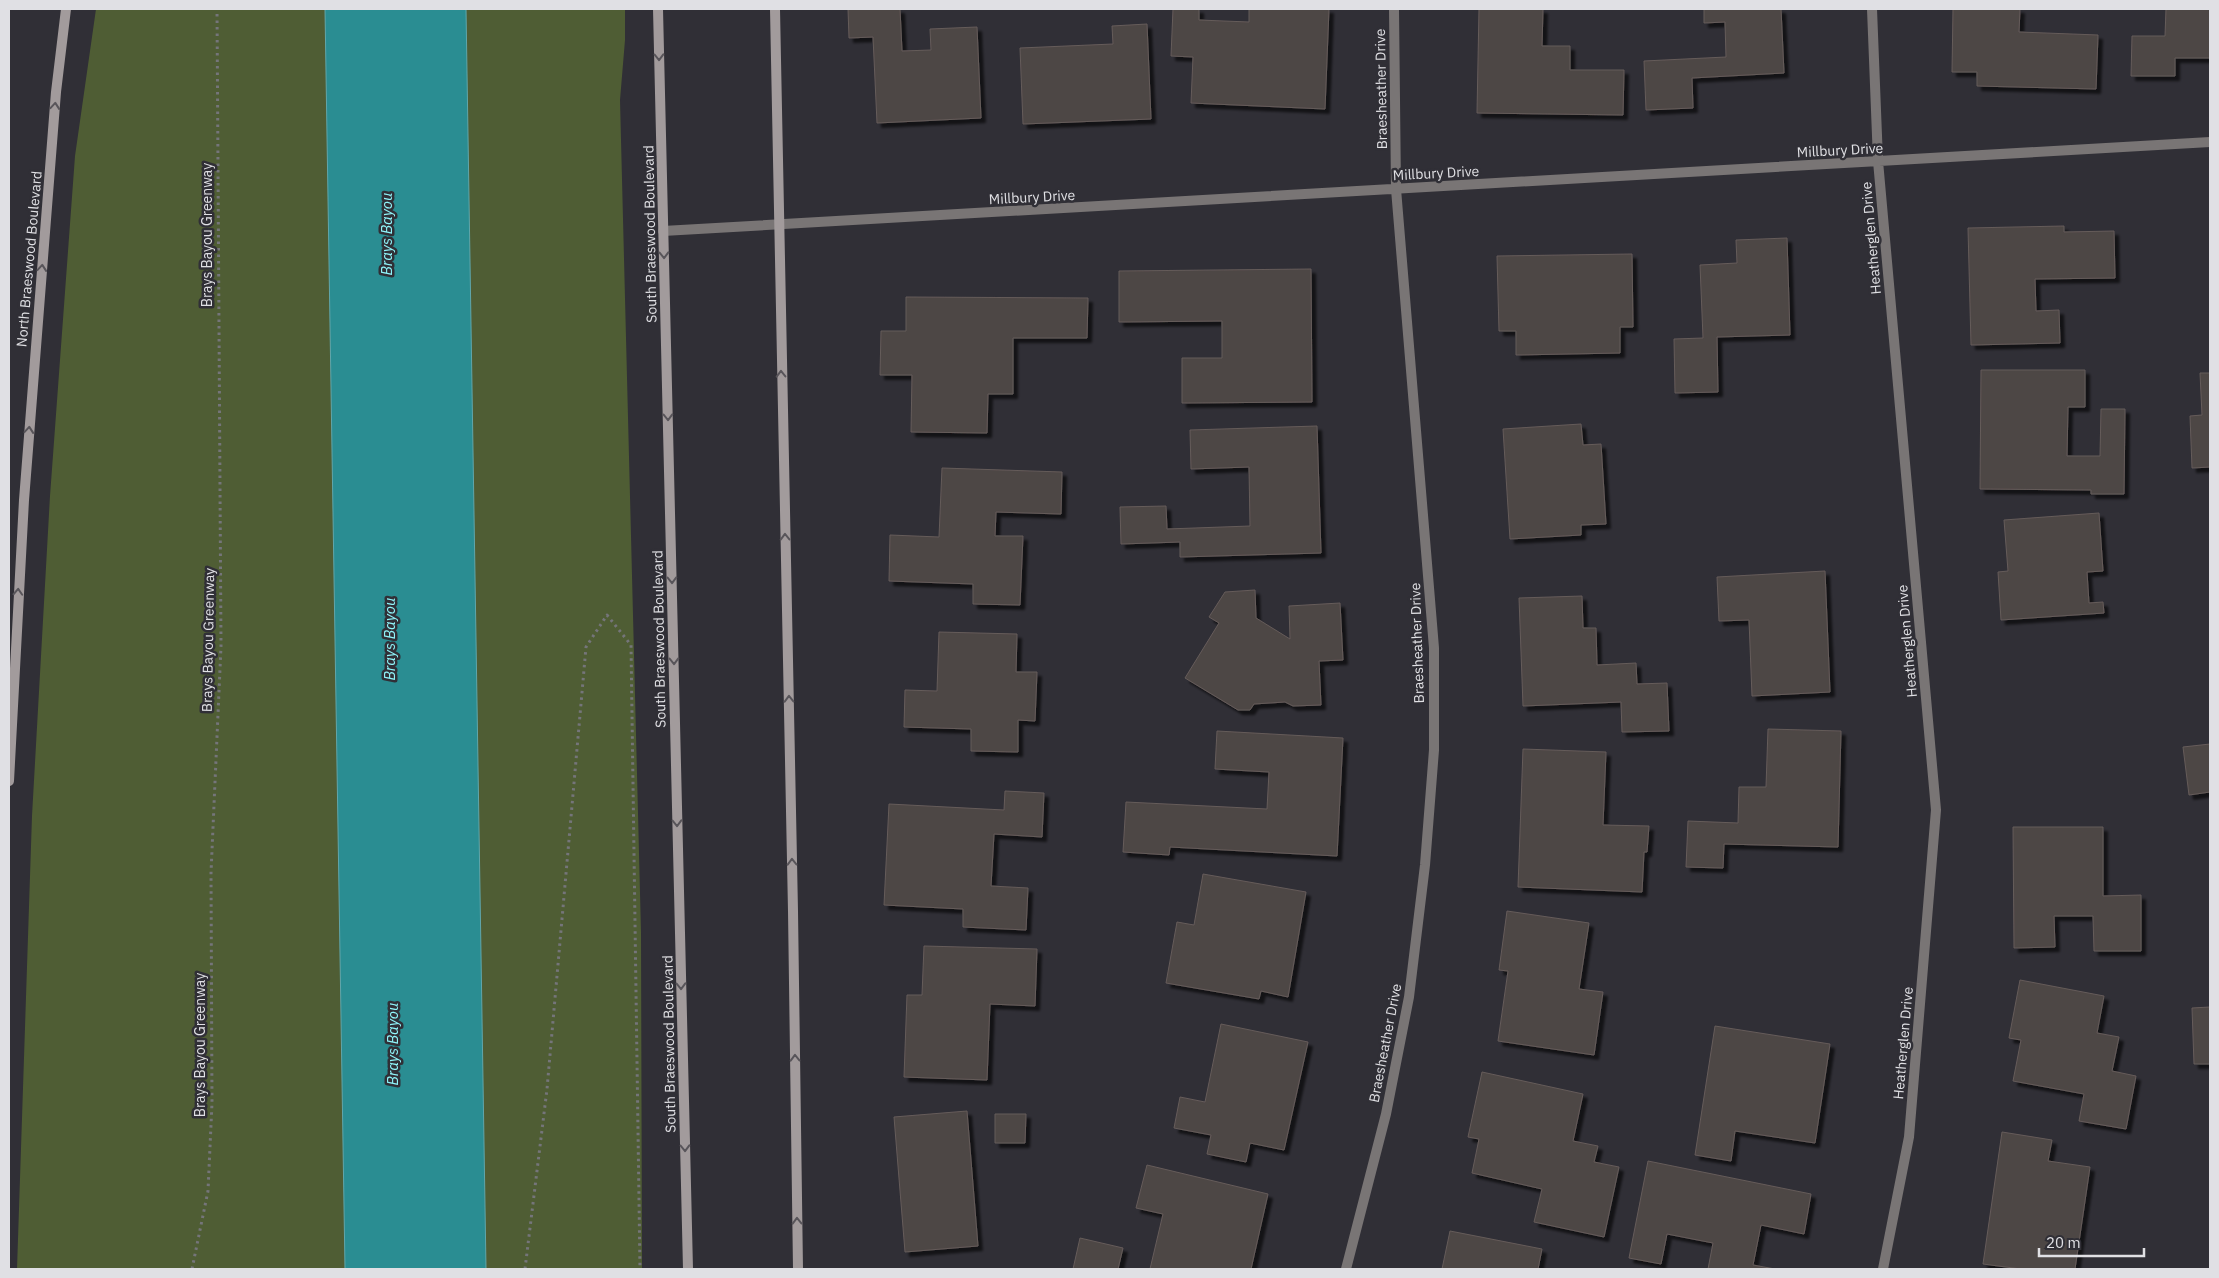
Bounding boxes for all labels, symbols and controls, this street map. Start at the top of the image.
street label: Braesheather Drive [1371,28,1391,150]
one-way arrow [654,54,664,62]
one-way arrow [50,102,61,110]
street label: Millbury Drive [1796,139,1884,161]
street label: South Braeswood Boulevard [639,145,661,323]
street label: Millbury Drive [1392,162,1480,184]
street label: Brays Bayou Greenway [198,163,216,307]
street label: North Braeswood Boulevard [12,170,46,348]
street label: Heatherglen Drive [1857,181,1885,295]
street label: Millbury Drive [988,186,1076,208]
water label: Brays Bayou [377,192,396,276]
one-way arrow [659,252,669,259]
one-way arrow [37,264,48,272]
one-way arrow [776,370,787,378]
one-way arrow [663,414,673,422]
one-way arrow [23,426,34,434]
one-way arrow [780,533,790,540]
street label: South Braeswood Boulevard [648,550,670,728]
street label: Brays Bayou Greenway [198,568,218,712]
one-way arrow [666,576,677,584]
street label: Braesheather Drive [1406,582,1428,704]
street label: Heatherglen Drive [1893,584,1921,698]
one-way arrow [13,588,24,596]
water label: Brays Bayou [380,597,399,681]
one-way arrow [668,657,679,665]
one-way arrow [783,695,794,703]
one-way arrow [672,820,683,828]
one-way arrow [787,858,797,866]
street label: South Braeswood Boulevard [658,955,680,1133]
street label: Brays Bayou Greenway [191,973,209,1117]
one-way arrow [676,982,687,990]
street label: Braesheather Drive [1365,982,1405,1104]
street label: Heatherglen Drive [1889,986,1917,1100]
water label: Brays Bayou [383,1002,402,1086]
one-way arrow [790,1054,800,1062]
one-way arrow [680,1145,690,1153]
one-way arrow [792,1216,802,1224]
scale bar [2039,1226,2144,1258]
text: 20 m [2046,1233,2081,1252]

